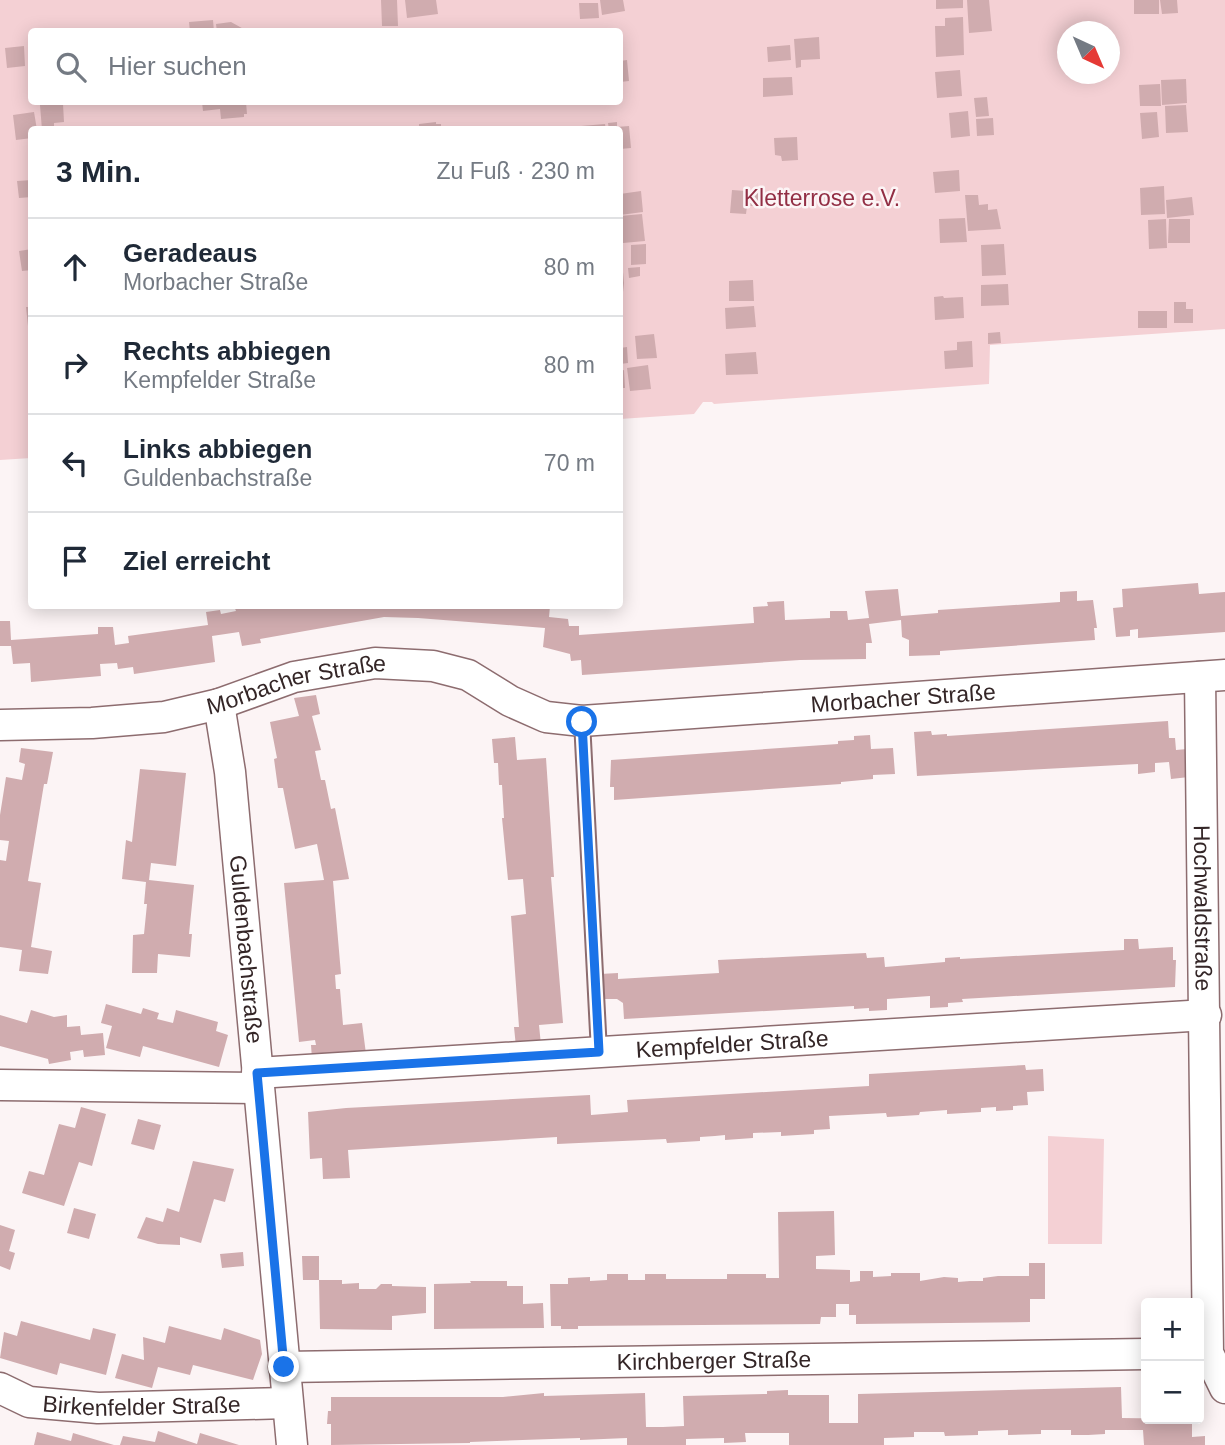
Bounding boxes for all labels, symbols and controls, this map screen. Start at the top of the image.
north arrow [1057,21,1120,84]
search box [28,28,623,105]
icon: search [52,48,90,86]
text: Hier suchen [108,51,247,81]
text: 3 Min. [56,155,141,188]
text: Zu Fuß · 230 m [437,158,595,184]
park label: Kletterrose e.V. [744,185,900,211]
text: Geradeaus [123,238,257,268]
icon: ahead [56,248,94,286]
text: 80 m [544,254,595,280]
text: Morbacher Straße [123,269,308,295]
text: Rechts abbiegen [123,336,331,366]
icon: right [56,346,94,384]
text: 80 m [544,352,595,378]
text: Kempfelder Straße [123,367,316,393]
text: Links abbiegen [123,434,312,464]
icon: left [56,444,94,482]
text: 70 m [544,450,595,476]
text: Guldenbachstraße [123,465,312,491]
icon: arrive [56,542,94,580]
text: Ziel erreicht [123,546,270,576]
street label: Morbacher Straße [204,650,387,720]
street label: Morbacher Straße [810,678,997,718]
route start [566,706,597,737]
street label: Hochwaldstraße [1189,825,1217,991]
street label: Guldenbachstraße [225,854,268,1045]
street label: Kempfelder Straße [635,1025,829,1063]
map controls [1141,1298,1204,1424]
button: + [1141,1298,1204,1361]
street label: Kirchberger Straße [617,1346,811,1375]
route end [268,1351,299,1382]
button: − [1141,1361,1204,1424]
street label: Birkenfelder Straße [41,1390,241,1421]

